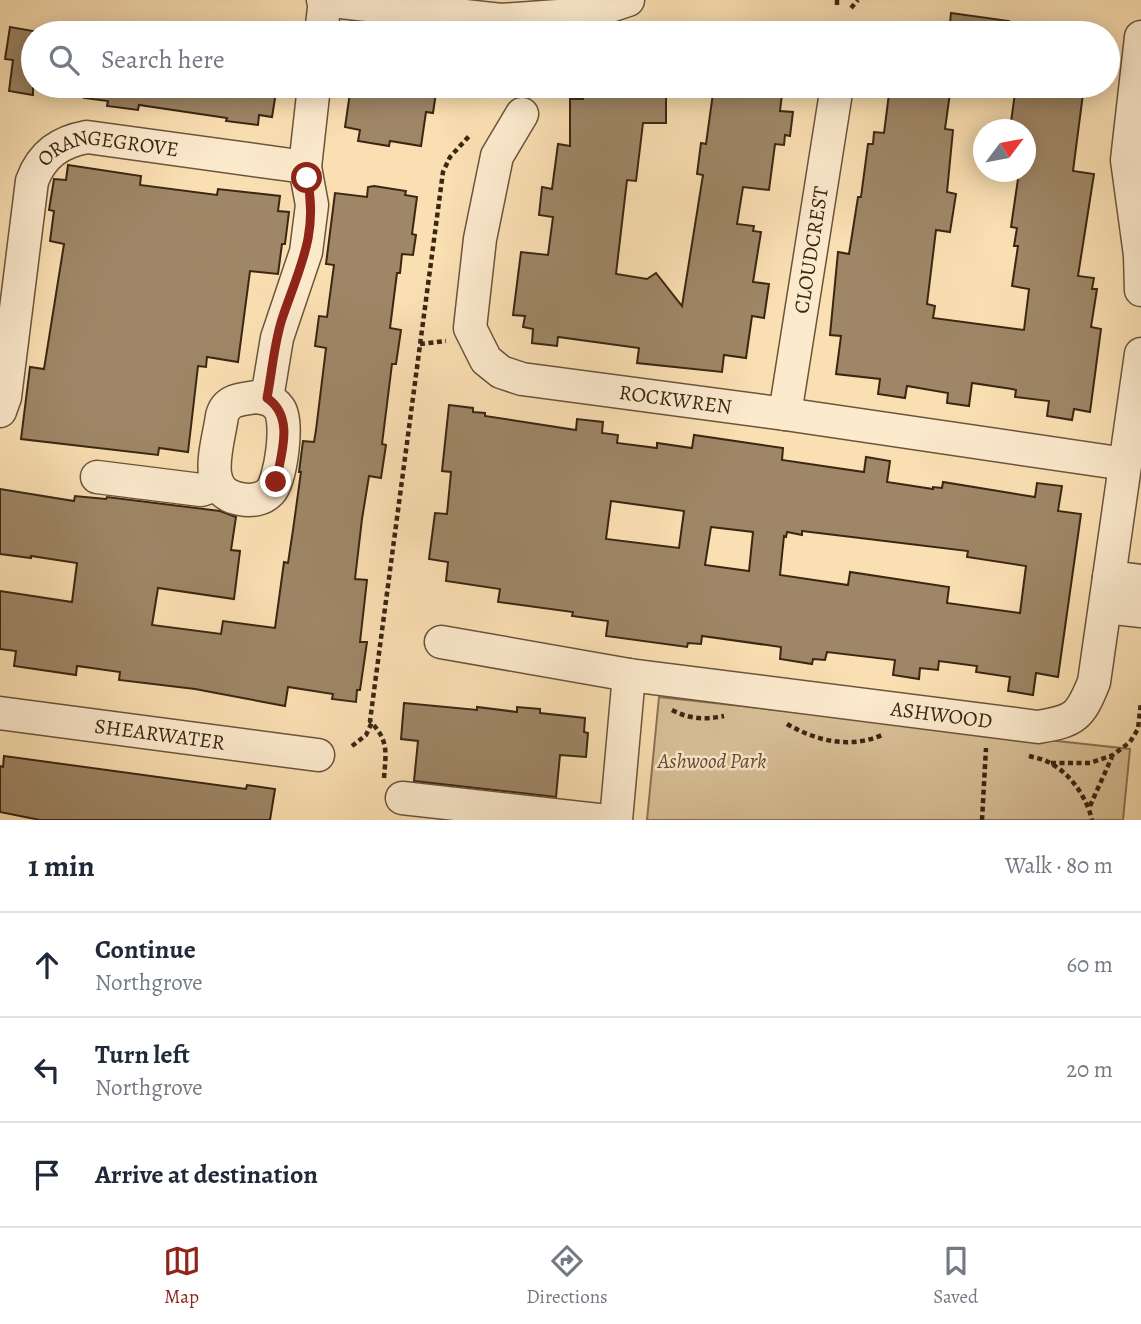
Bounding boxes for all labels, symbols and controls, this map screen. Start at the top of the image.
search box [21,21,1120,98]
icon: search [45,41,83,79]
text: Search here [101,42,225,77]
north arrow [973,119,1036,182]
street label: ORANGEGROVE [31,123,181,172]
route start [291,162,322,193]
street label: CLOUDCREST [787,184,835,316]
street label: ROCKWREN [617,378,733,421]
route end [260,466,291,497]
street label: ASHWOOD [888,694,994,735]
street label: SHEARWATER [93,712,227,757]
park label: Ashwood Park [657,747,766,775]
text: 1 min [28,846,95,886]
text: Walk · 80 m [1005,850,1113,881]
text: Continue [95,932,196,967]
icon: ahead [28,946,66,984]
text: 60 m [1066,949,1113,980]
text: Northgrove [95,967,203,998]
text: Turn left [95,1037,190,1072]
icon: left [28,1051,66,1089]
text: 20 m [1066,1054,1113,1085]
text: Northgrove [95,1072,203,1103]
icon: arrive [28,1156,66,1194]
text: Arrive at destination [95,1157,318,1192]
tab: Map [163,1242,201,1310]
tab: Directions [526,1242,608,1310]
tab: Saved [933,1242,978,1310]

